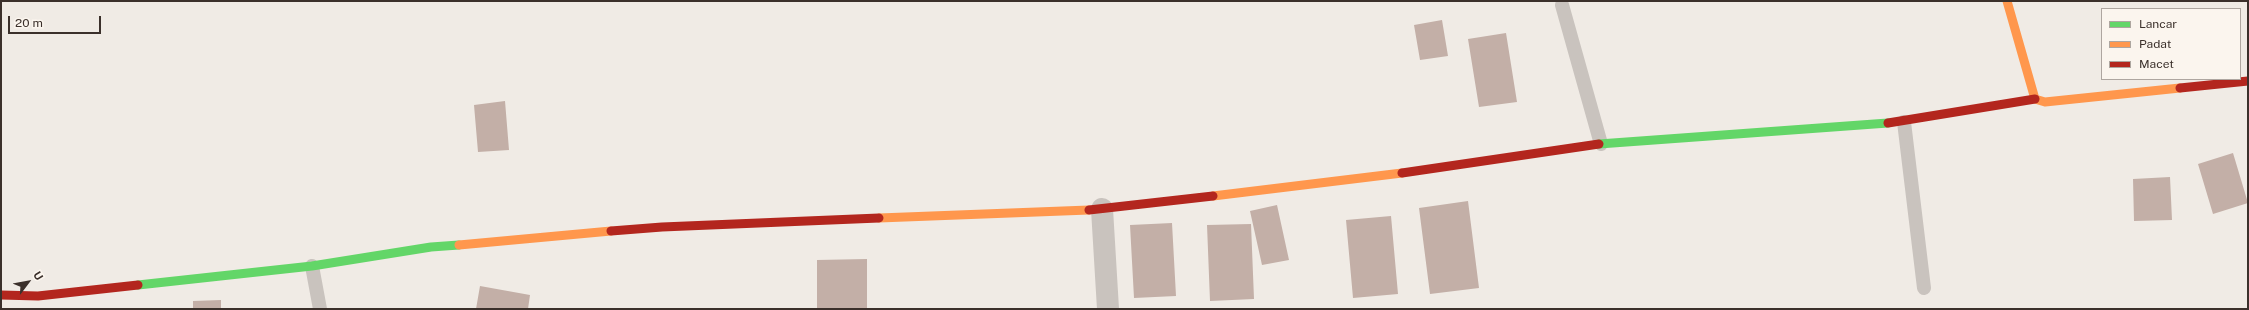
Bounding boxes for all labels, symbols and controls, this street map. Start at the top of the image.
scale bar [10,8,103,34]
legend [2101,8,2241,80]
text: 20 m [15,16,43,30]
text: Lancar [2139,17,2177,31]
text: Padat [2139,37,2171,51]
text: Macet [2139,57,2174,71]
north arrow [8,262,48,302]
text: U [31,269,45,282]

